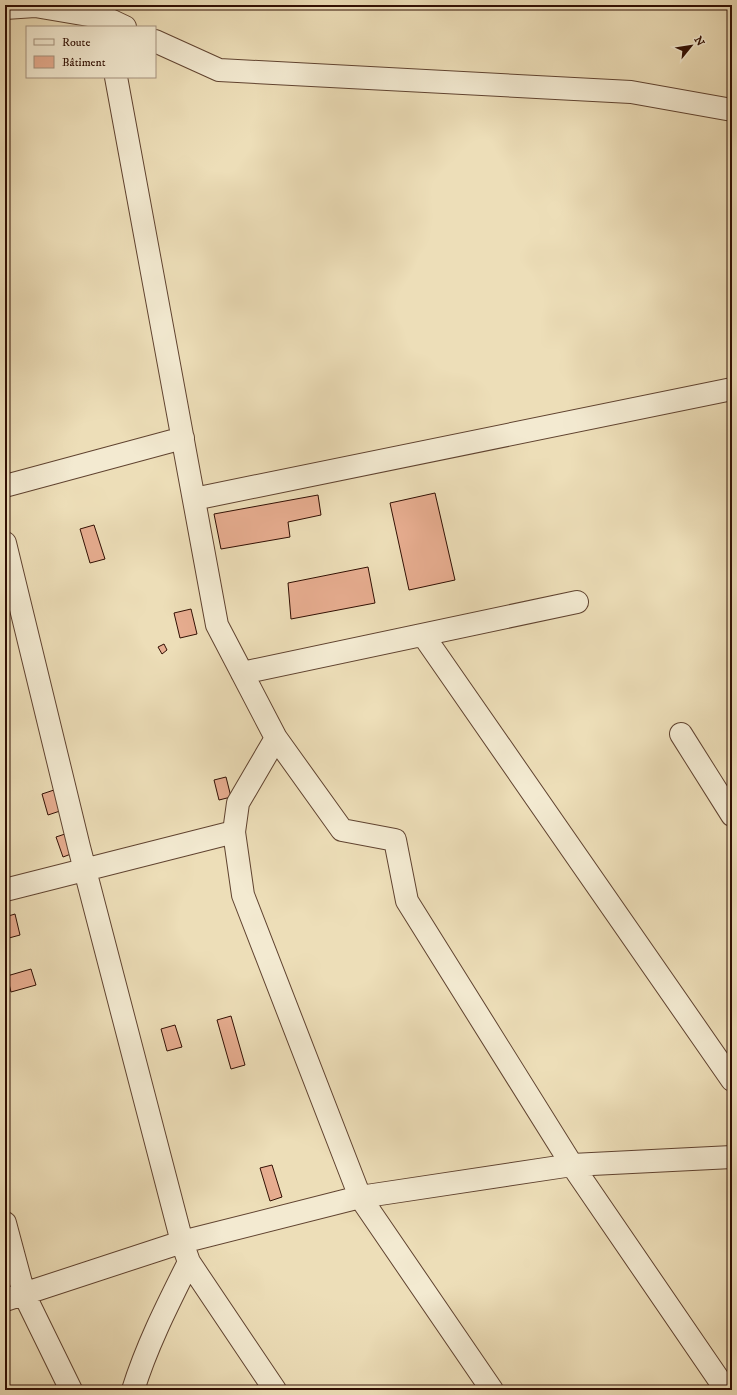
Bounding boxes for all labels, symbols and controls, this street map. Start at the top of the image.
legend [26,26,156,78]
north arrow [671,26,711,66]
text: N [690,34,707,49]
text: Route [62,35,90,50]
text: Bâtiment [62,55,106,70]

